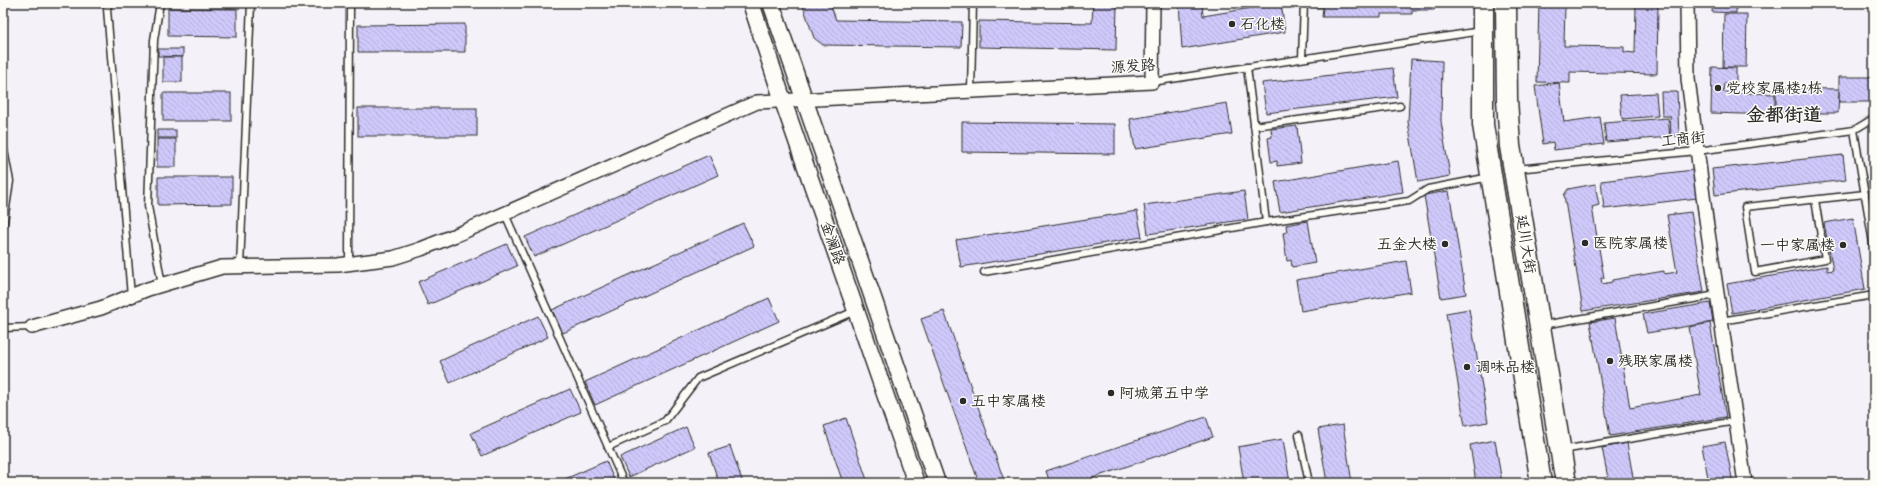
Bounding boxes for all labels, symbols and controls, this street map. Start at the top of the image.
place label: 石化楼 [1240,15,1285,37]
marker: 石化楼 [1227,19,1237,29]
street label: 源发路 [1110,55,1156,81]
place label: 党校家属楼2栋 [1726,79,1823,101]
marker: 党校家属楼2栋 [1713,83,1723,93]
district label: 金都街道 [1746,104,1822,131]
street label: 工商街 [1660,128,1707,154]
street label: 延川大街 [1508,213,1540,276]
street label: 金澜路 [813,219,849,269]
place label: 医院家属楼 [1593,234,1668,256]
place label: 五金大楼 [1377,235,1437,257]
place label: 一中家属楼 [1760,236,1835,258]
marker: 医院家属楼 [1580,238,1590,248]
marker: 五金大楼 [1440,239,1450,249]
marker: 一中家属楼 [1838,240,1848,250]
place label: 残联家属楼 [1618,352,1693,374]
marker: 残联家属楼 [1605,356,1615,366]
place label: 调味品楼 [1475,358,1535,380]
marker: 调味品楼 [1462,362,1472,372]
place label: 阿城第五中学 [1119,384,1209,406]
marker: 阿城第五中学 [1106,388,1116,398]
place label: 五中家属楼 [971,392,1046,414]
marker: 五中家属楼 [958,396,968,406]

